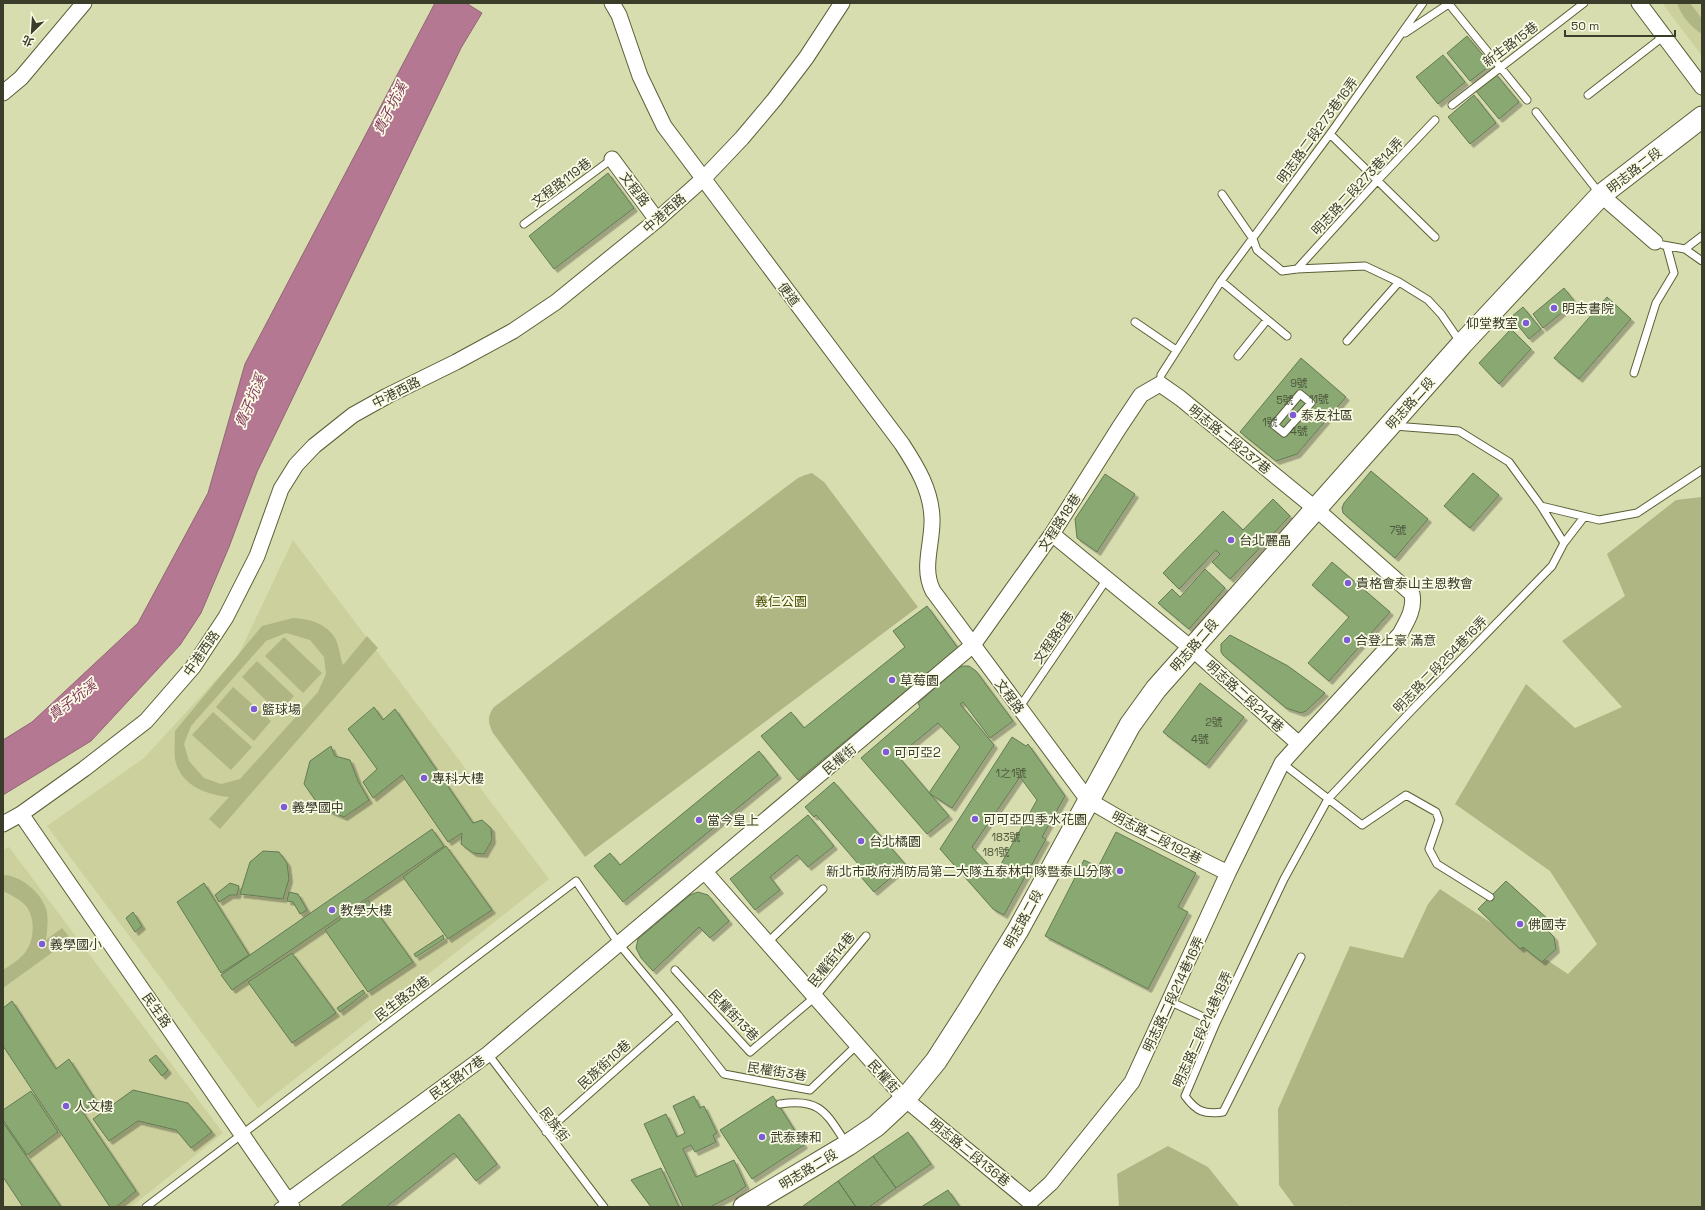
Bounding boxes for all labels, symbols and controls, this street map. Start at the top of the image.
north arrow [12,12,52,52]
scale bar [1565,12,1675,38]
street label: 新生路15巷 [1479,18,1541,71]
text: 50 m [1571,18,1599,34]
text: 北 [20,32,36,50]
street label: 明志路二段273巷16弄 [1273,74,1362,187]
water label: 貴子坑溪 [369,77,412,137]
street label: 明志路二段273巷14弄 [1308,134,1407,239]
street label: 明志路二段 [1603,144,1665,197]
street label: 文程路119巷 [528,154,595,211]
street label: 文程路 [616,169,653,210]
street label: 中港西路 [639,190,690,237]
street label: 便道 [774,279,803,310]
place label: 明志書院 [1562,300,1614,317]
marker: 明志書院 [1549,303,1559,313]
place label: 仰堂教室 [1466,315,1518,332]
marker: 仰堂教室 [1521,318,1531,328]
water label: 貴子坑溪 [231,370,270,430]
street label: 中港西路 [369,373,423,412]
street label: 明志路二段 [1382,373,1438,433]
house number: 9號 [1290,376,1308,390]
house number: 11號 [1309,392,1329,406]
house number: 5號 [1276,393,1294,407]
street label: 明志路二段237巷 [1185,401,1274,478]
place label: 泰友社區 [1301,407,1353,424]
marker: 泰友社區 [1288,410,1298,420]
house number: 1號 [1262,415,1278,429]
house number: 4號 [1290,424,1308,438]
street label: 文程路18巷 [1034,490,1084,554]
house number: 7號 [1389,523,1407,537]
place label: 台北麗晶 [1239,532,1291,549]
marker: 台北麗晶 [1226,535,1236,545]
place label: 貴格會泰山主恩教會 [1356,575,1473,592]
marker: 貴格會泰山主恩教會 [1343,578,1353,588]
park label: 義仁公園 [755,593,807,610]
street label: 文程路8巷 [1030,608,1077,667]
street label: 明志路二段254巷16弄 [1390,612,1491,716]
street label: 明志路二段 [1167,615,1222,675]
street label: 中港西路 [180,627,223,679]
place label: 合登上豪 滿意 [1355,632,1436,649]
marker: 合登上豪 滿意 [1342,635,1352,645]
street label: 明志路二段214巷 [1202,657,1287,736]
place label: 草莓園 [900,672,939,689]
water label: 貴子坑溪 [44,675,101,724]
marker: 草莓園 [887,675,897,685]
street label: 文程路 [991,676,1028,717]
place label: 籃球場 [262,701,301,718]
marker: 籃球場 [249,704,259,714]
house number: 2號 [1205,715,1223,729]
house number: 4號 [1191,732,1209,746]
street label: 民權街 [819,740,860,778]
place label: 可可亞2 [894,744,941,761]
marker: 可可亞2 [881,747,891,757]
house number: 1之1號 [995,766,1027,780]
place label: 專科大樓 [432,770,484,787]
marker: 專科大樓 [419,773,429,783]
place label: 義學國中 [292,799,344,816]
marker: 義學國中 [279,802,289,812]
street label: 明志路二段192巷 [1109,807,1205,868]
place label: 可可亞四季水花園 [983,811,1087,828]
place label: 當今皇上 [707,812,759,829]
marker: 可可亞四季水花園 [970,814,980,824]
marker: 當今皇上 [694,815,704,825]
house number: 183號 [991,830,1021,844]
place label: 台北橘園 [869,833,921,850]
marker: 台北橘園 [856,836,866,846]
house number: 181號 [982,845,1010,859]
place label: 新北市政府消防局第二大隊五泰林中隊暨泰山分隊 [826,863,1112,880]
marker: 新北市政府消防局第二大隊五泰林中隊暨泰山分隊 [1115,866,1125,876]
street label: 明志路二段 [1000,887,1047,952]
place label: 教學大樓 [340,902,392,919]
marker: 教學大樓 [327,905,337,915]
place label: 佛國寺 [1528,916,1567,933]
marker: 佛國寺 [1515,919,1525,929]
street label: 民權街14巷 [804,928,859,990]
street label: 明志路二段214巷16弄 [1139,934,1208,1055]
place label: 義學國小 [50,936,102,953]
marker: 義學國小 [37,939,47,949]
street label: 明志路二段214巷18弄 [1169,968,1236,1090]
street label: 民生路31巷 [371,972,433,1025]
street label: 民權街13巷 [705,986,762,1045]
street label: 民生路 [138,989,175,1031]
street label: 民族街10巷 [574,1036,634,1093]
street label: 民生路17巷 [426,1051,488,1103]
street label: 民權街 [864,1056,903,1097]
street label: 民權街3巷 [746,1058,808,1085]
place label: 人文樓 [74,1098,113,1115]
marker: 人文樓 [61,1101,71,1111]
street label: 民族街 [536,1104,573,1145]
street label: 明志路二段136巷 [926,1115,1014,1190]
place label: 武泰臻和 [770,1129,822,1146]
marker: 武泰臻和 [757,1132,767,1142]
street label: 明志路二段 [776,1145,840,1193]

